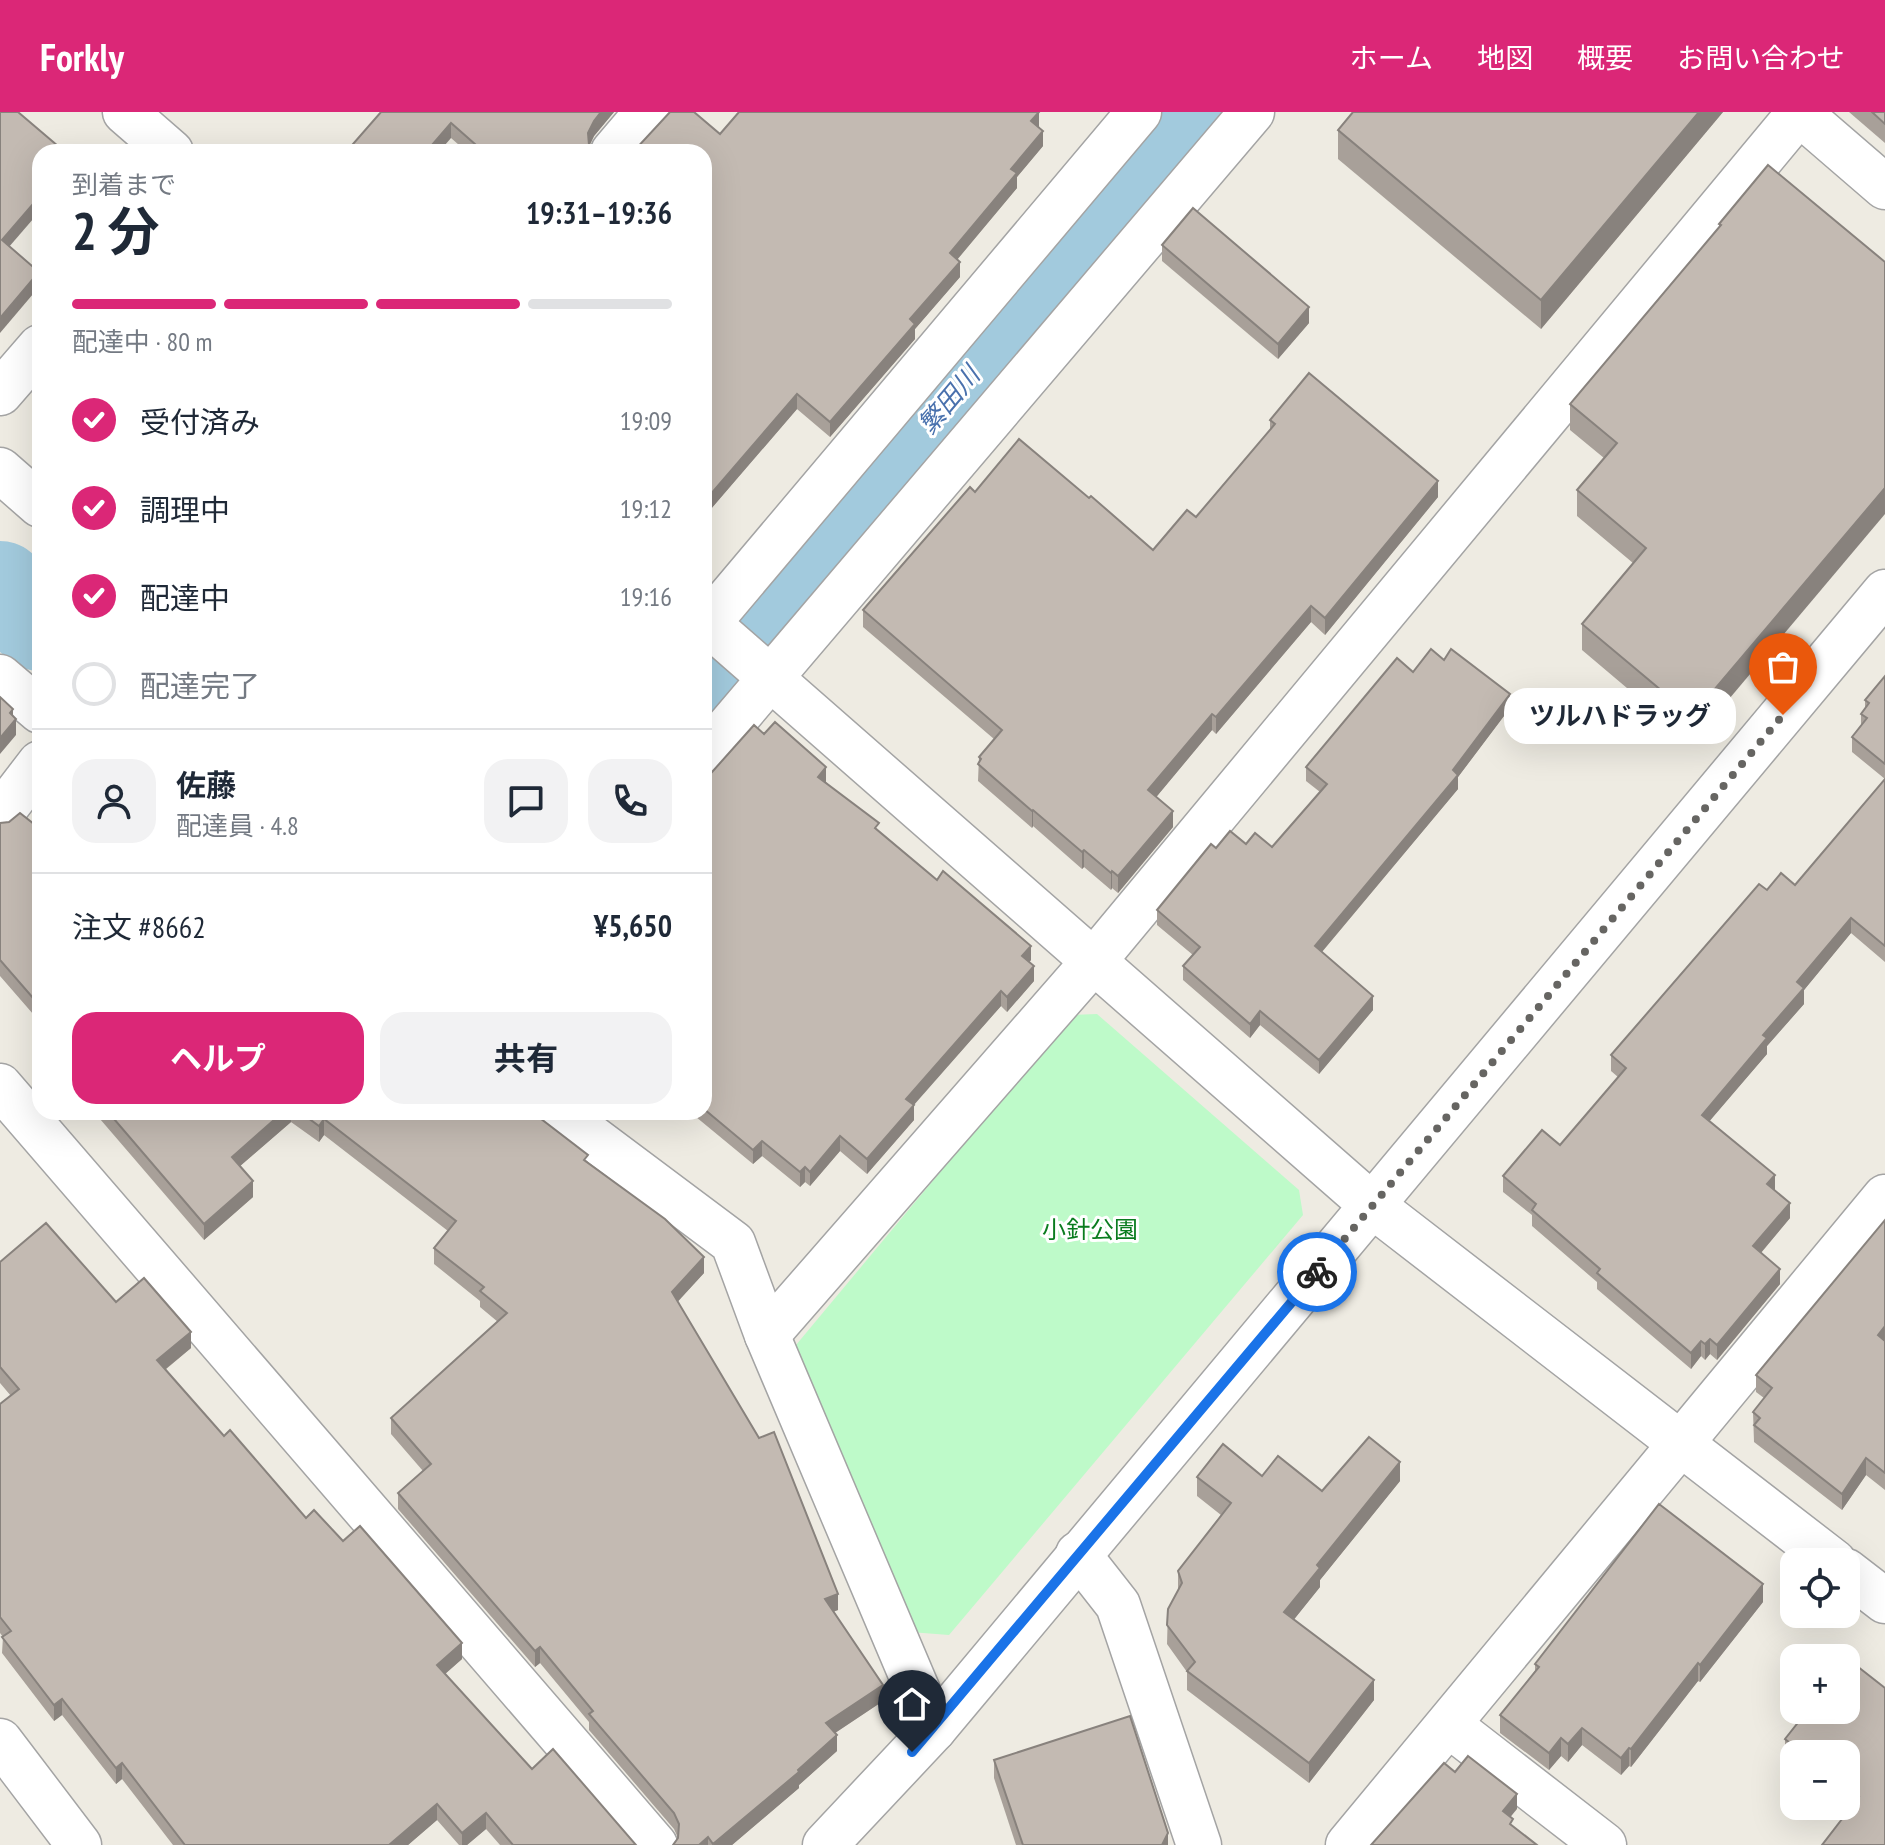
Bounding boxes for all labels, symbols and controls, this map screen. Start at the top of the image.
text: Forkly [40,32,124,81]
text: ホーム [1350,39,1433,76]
text: 地図 [1477,39,1533,76]
text: 概要 [1577,39,1633,76]
text: お問い合わせ [1677,39,1845,76]
text: 到着まで [72,168,176,201]
text: 19:31–19:36 [526,193,672,232]
text: 2 分 [72,197,160,264]
text: 配達中 · 80 m [72,325,212,358]
water label: 繁田川 [911,357,988,440]
icon: check [72,398,116,442]
text: 受付済み [140,402,260,441]
text: 19:09 [620,404,672,437]
icon: check [72,486,116,530]
text: 調理中 [140,490,230,529]
text: 19:12 [620,492,672,525]
icon: check [72,574,116,618]
text: 配達中 [140,578,230,617]
text: 19:16 [620,580,672,613]
pin [1749,633,1817,715]
icon: bag [1761,645,1805,689]
text: 配達完了 [140,666,260,705]
callout: ツルハドラッグ [1503,687,1735,743]
text: ツルハドラッグ [1529,699,1711,732]
button: person [72,759,156,843]
button: chat [484,759,568,843]
button: phone [588,759,672,843]
text: 佐藤 [176,765,236,804]
text: 配達員 · 4.8 [176,809,299,842]
text: ¥5,650 [594,906,672,945]
text: 注文 #8662 [72,907,206,946]
button: ヘルプ [72,1012,364,1104]
button: 共有 [380,1012,672,1104]
park label: 小針公園 [1042,1214,1138,1245]
courier [1277,1232,1357,1312]
icon: bike [1295,1250,1339,1294]
map controls [1780,1548,1860,1820]
button: locate [1780,1548,1860,1628]
button: + [1780,1644,1860,1724]
pin [878,1670,946,1752]
icon: home [890,1682,934,1726]
button: − [1780,1740,1860,1820]

